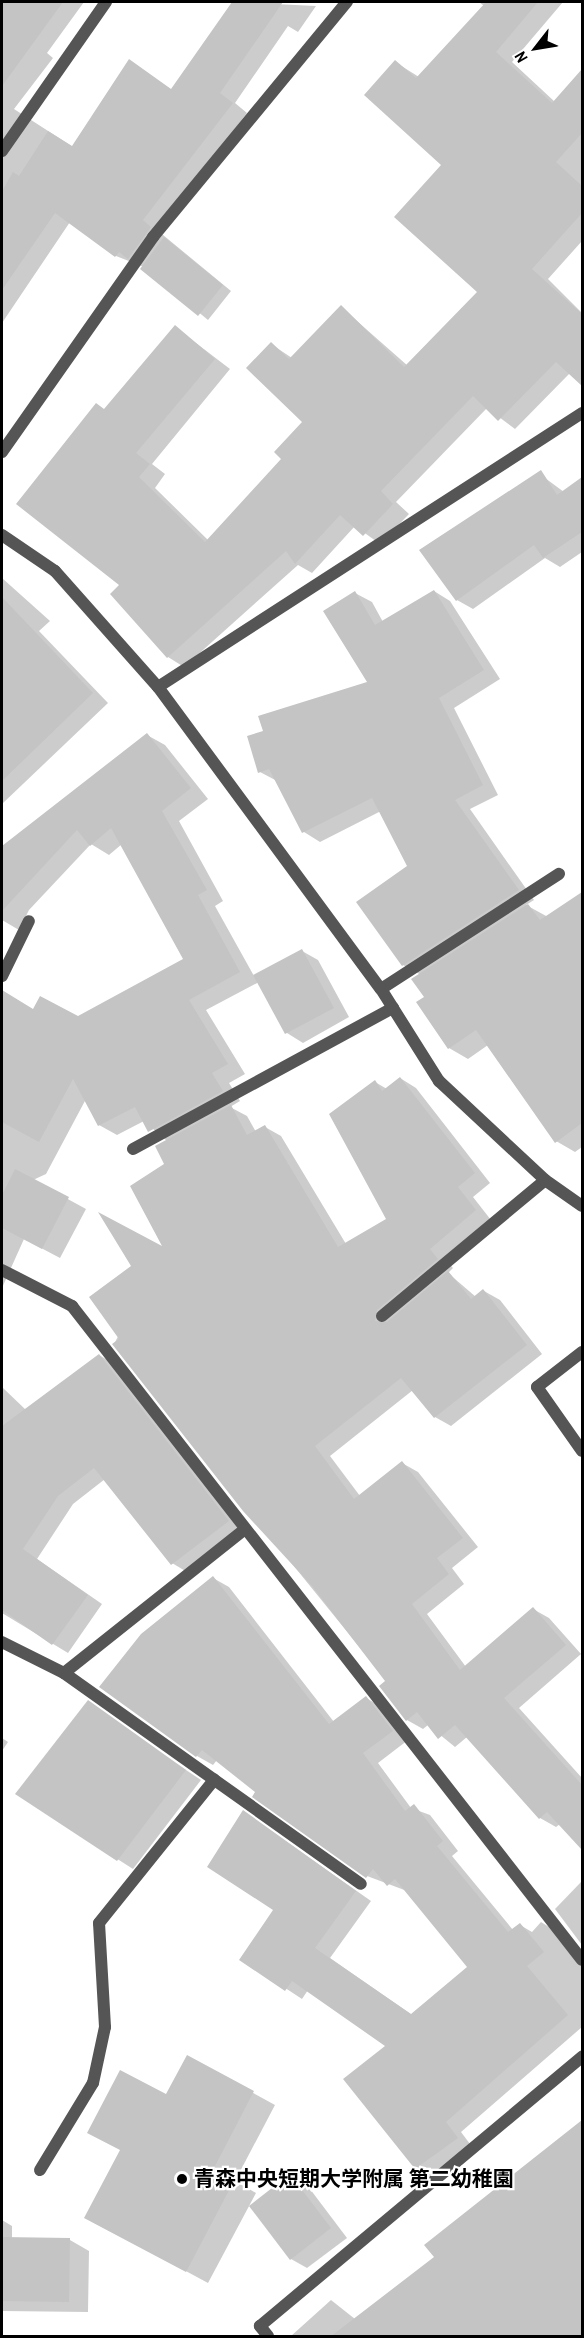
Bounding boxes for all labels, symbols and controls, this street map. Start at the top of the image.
north arrow [506,18,566,78]
text: N [509,48,532,67]
place label: 青森中央短期大学附属 第二幼稚園 [194,2166,514,2192]
marker: 青森中央短期大学附属 第二幼稚園 [175,2172,189,2186]

